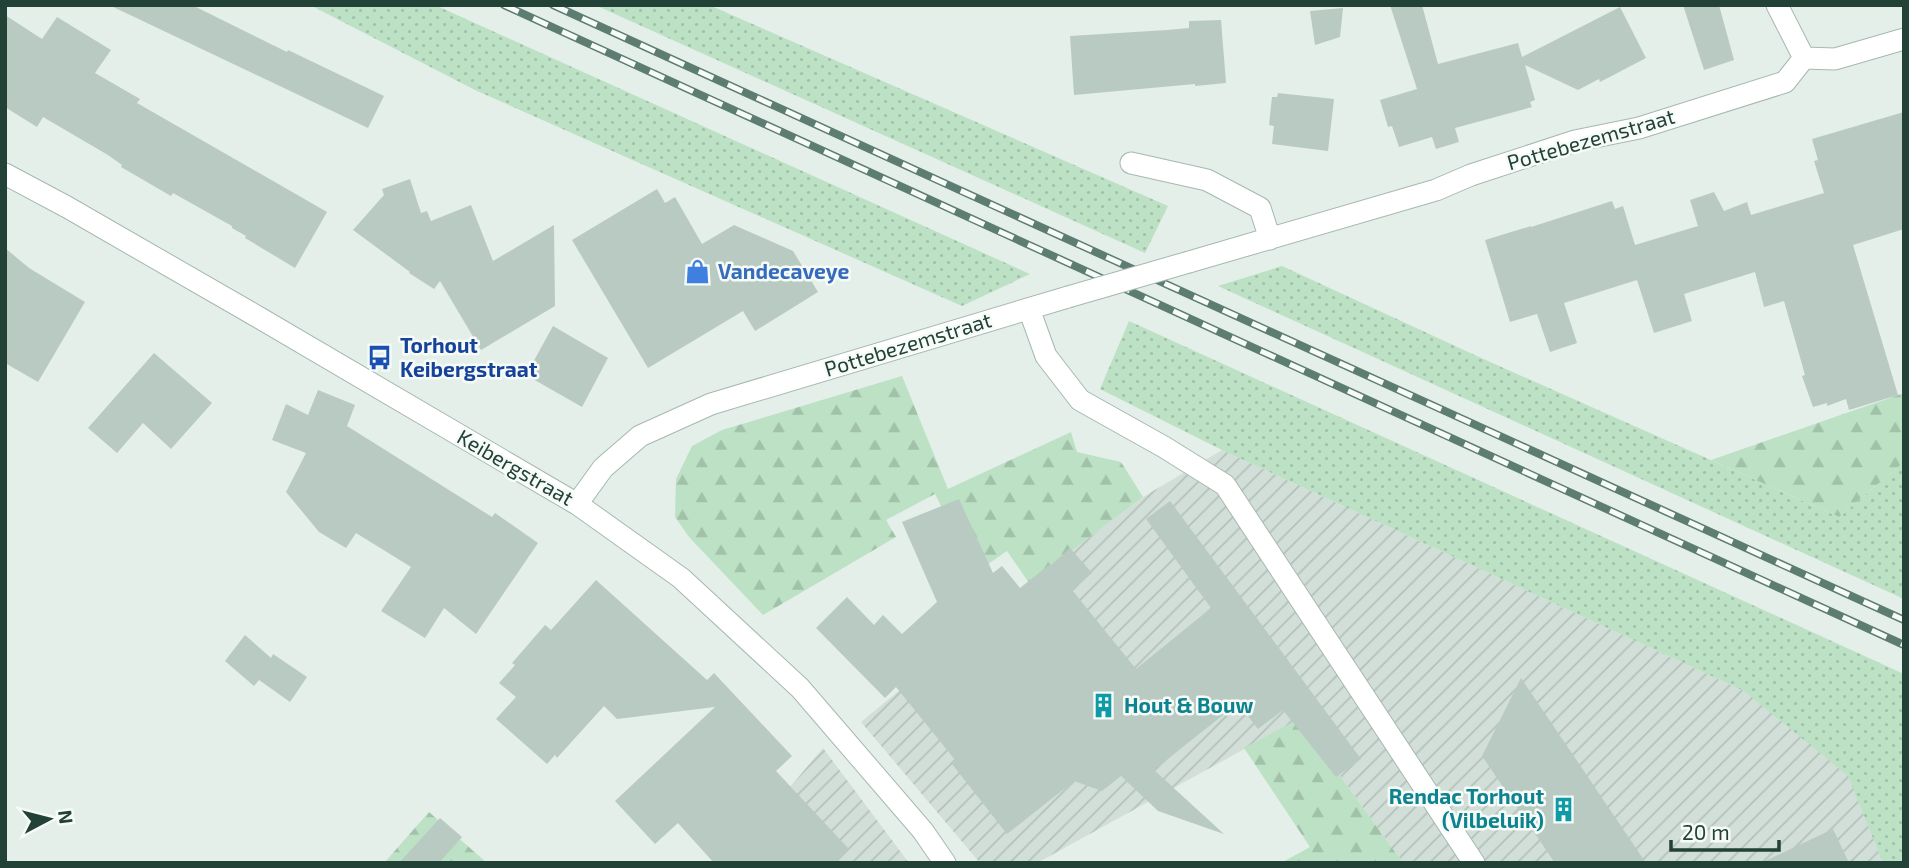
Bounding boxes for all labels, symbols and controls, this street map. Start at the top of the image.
street label: Pottebezemstraat [1504,103,1677,174]
shop icon: Vandecaveye [684,258,712,286]
place label: Vandecaveye [718,258,850,284]
street label: Pottebezemstraat [821,306,994,381]
place label: Torhout Keibergstraat [400,332,538,381]
bus stop icon: Torhout Keibergstraat [366,344,394,372]
street label: Keibergstraat [453,423,578,510]
building icon: Hout & Bouw [1090,692,1118,720]
place label: Hout & Bouw [1124,692,1253,717]
place label: Rendac Torhout (Vilbeluik) [1389,783,1544,832]
north arrow [14,784,84,854]
building icon: Rendac Torhout (Vilbeluik) [1550,795,1578,823]
scale bar [1671,808,1780,852]
text: N [54,809,79,825]
text: 20 m [1682,819,1730,844]

